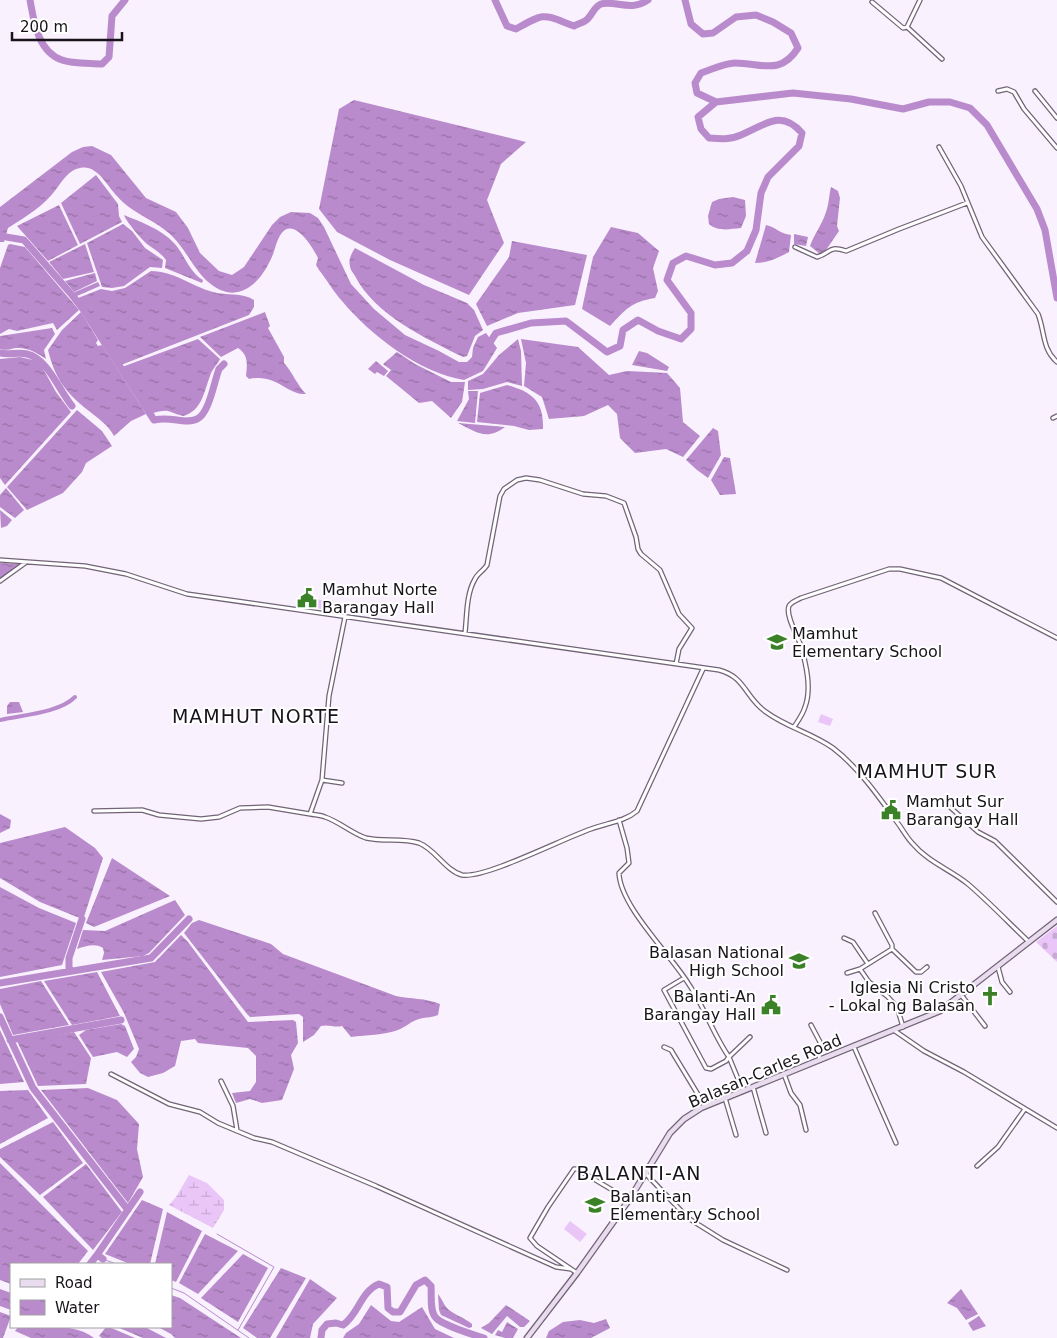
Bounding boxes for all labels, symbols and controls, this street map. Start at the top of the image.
scale bar [12,10,122,42]
text: 200 m [20,18,68,36]
place label: Mamhut Norte Barangay Hall [322,580,437,617]
public building icon: Mamhut Norte Barangay Hall [296,587,318,609]
place label: Mamhut Elementary School [792,624,942,661]
school or university icon: Mamhut Elementary School [766,631,788,653]
district label: MAMHUT NORTE [172,705,340,727]
district label: MAMHUT SUR [857,760,997,782]
place label: Mamhut Sur Barangay Hall [906,792,1019,829]
public building icon: Mamhut Sur Barangay Hall [880,799,902,821]
place label: Balasan National High School [649,943,784,980]
school or university icon: Balasan National High School [788,950,810,972]
place label: Iglesia Ni Cristo - Lokal ng Balasan [829,978,975,1015]
church icon: Iglesia Ni Cristo - Lokal ng Balasan [979,985,1001,1007]
place label: Balanti-An Barangay Hall [643,987,756,1024]
public building icon: Balanti-An Barangay Hall [760,994,782,1016]
street label: Balasan-Carles Road [686,1030,844,1112]
district label: BALANTI-AN [576,1162,702,1184]
place label: Balanti-an Elementary School [610,1187,760,1224]
school or university icon: Balanti-an Elementary School [584,1194,606,1216]
legend [10,1263,172,1328]
text: Road [55,1274,93,1292]
text: Water [55,1299,100,1317]

